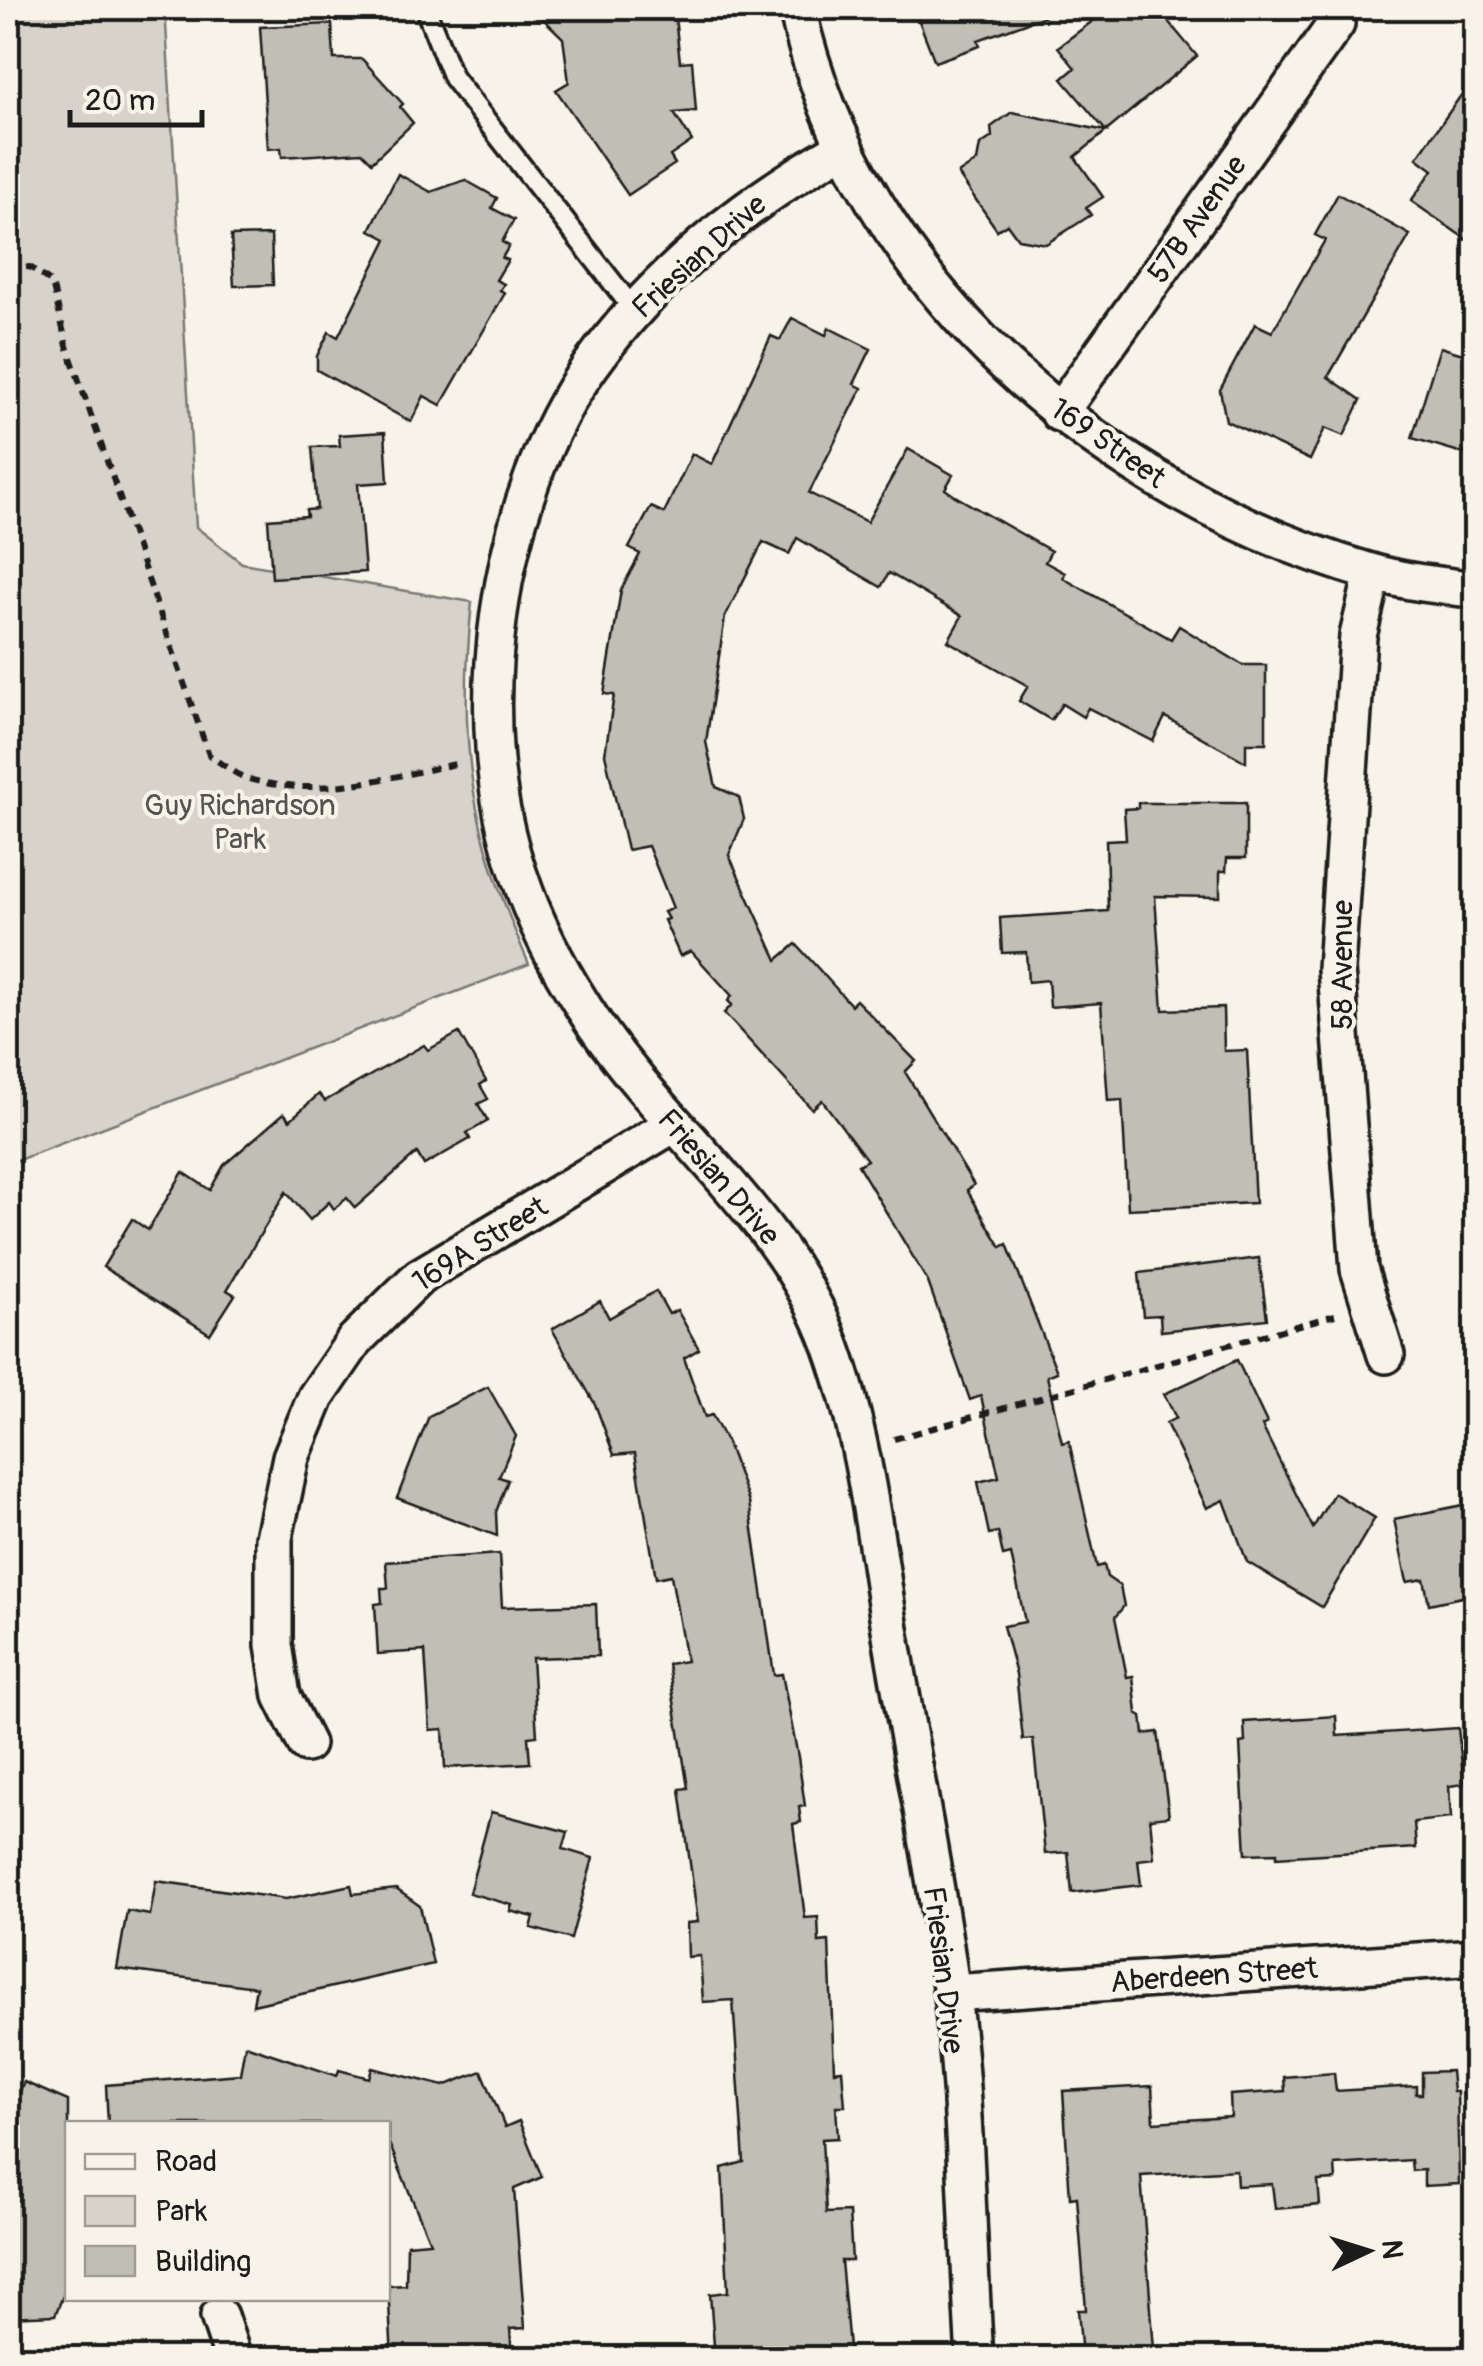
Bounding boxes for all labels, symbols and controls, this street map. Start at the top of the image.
scale bar [70,65,202,127]
text: 20 m [85,82,155,119]
street label: 57B Avenue [1140,148,1255,290]
street label: Friesian Drive [624,186,774,326]
street label: 169 Street [1043,390,1173,497]
park label: Guy Richardson Park [144,787,336,858]
street label: 58 Avenue [1324,900,1361,1030]
street label: Friesian Drive [649,1102,788,1253]
street label: 169A Street [406,1188,555,1300]
street label: Friesian Drive [915,1884,972,2056]
street label: Aberdeen Street [1109,1950,1320,2001]
legend [65,2121,390,2301]
text: Road [155,2143,217,2180]
text: Park [155,2193,208,2230]
north arrow [1318,2201,1418,2301]
text: N [1373,2239,1410,2260]
text: Building [155,2243,251,2280]

